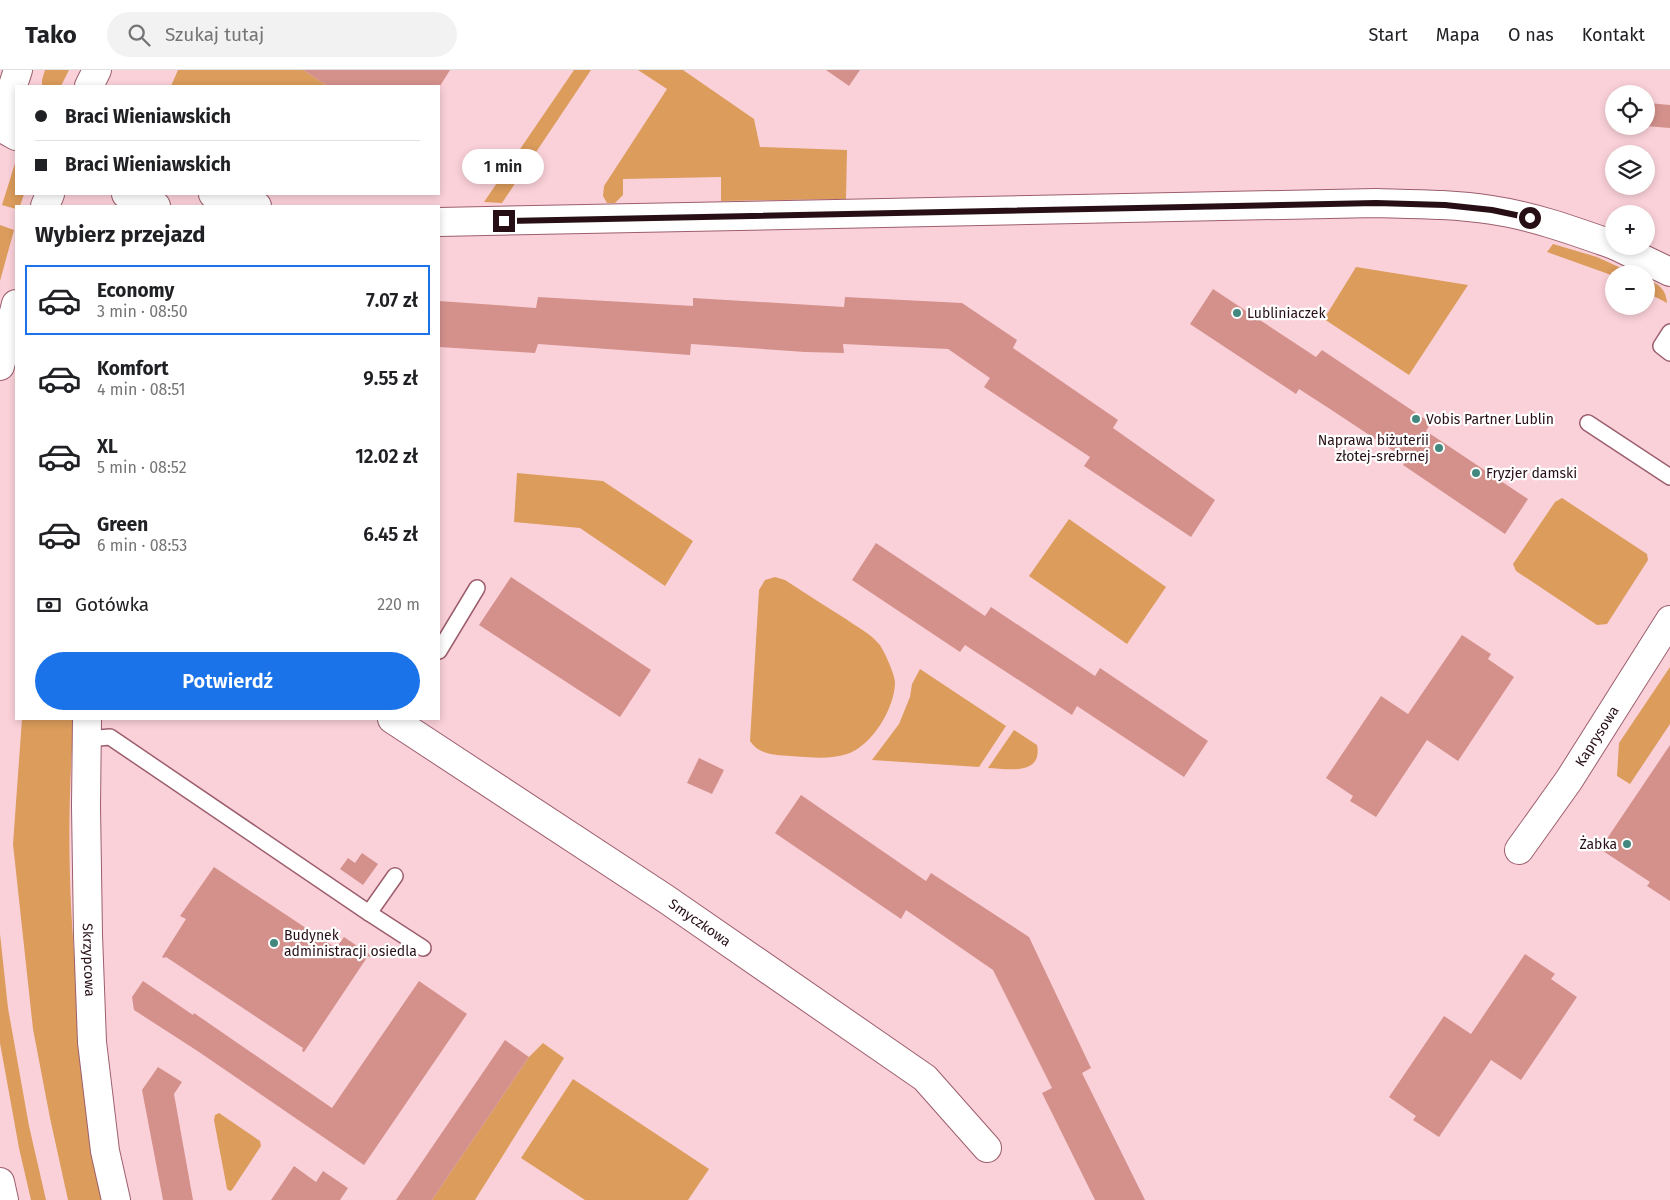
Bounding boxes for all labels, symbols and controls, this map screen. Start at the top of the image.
search box [107,12,457,57]
text: Tako [25,21,77,49]
icon: search [125,21,153,49]
text: Szukaj tutaj [165,23,264,46]
text: Start [1368,24,1408,46]
text: Mapa [1436,24,1480,46]
text: O nas [1508,24,1554,46]
text: Kontakt [1582,24,1645,46]
map controls [1605,85,1655,315]
button: locate [1605,85,1655,135]
text: Braci Wieniawskich [65,105,231,128]
button: layers [1605,145,1655,195]
callout: 1 min [463,148,545,184]
text: Braci Wieniawskich [65,153,231,176]
text: 1 min [484,157,522,176]
button: + [1605,205,1655,255]
route start [1519,207,1541,229]
route end [493,210,515,232]
text: Wybierz przejazd [35,221,206,248]
button: − [1605,265,1655,315]
icon: car [37,278,82,323]
text: Economy [97,279,174,302]
text: 7.07 zł [366,289,418,312]
text: 3 min · 08:50 [97,302,188,321]
place label: Lubliniaczek [1247,305,1326,322]
marker: Lubliniaczek [1231,307,1243,319]
icon: car [37,356,82,401]
text: Komfort [97,357,168,380]
text: 9.55 zł [363,367,418,390]
text: 4 min · 08:51 [97,380,185,399]
place label: Vobis Partner Lublin [1426,411,1554,428]
marker: Vobis Partner Lublin [1410,413,1422,425]
place label: Naprawa biżuterii złotej-srebrnej [1318,432,1429,465]
icon: car [37,434,82,479]
text: XL [97,435,118,458]
marker: Naprawa biżuterii złotej-srebrnej [1433,442,1445,454]
text: 12.02 zł [355,445,418,468]
text: 5 min · 08:52 [97,458,187,477]
place label: Fryzjer damski [1486,465,1577,482]
marker: Fryzjer damski [1470,467,1482,479]
icon: car [37,512,82,557]
text: Green [97,513,148,536]
text: 6.45 zł [363,523,418,546]
text: 6 min · 08:53 [97,536,187,555]
icon: cash [35,591,63,619]
text: Gotówka [75,593,149,616]
text: 220 m [377,595,420,614]
button: Potwierdź [35,652,420,710]
street label: Kaprysowa [1572,703,1623,770]
place label: Żabka [1579,835,1617,853]
marker: Żabka [1621,838,1633,850]
street label: Smyczkowa [665,895,734,950]
street label: Skrzypcowa [79,923,98,997]
place label: Budynek administracji osiedla [284,927,417,960]
marker: Budynek administracji osiedla [268,937,280,949]

